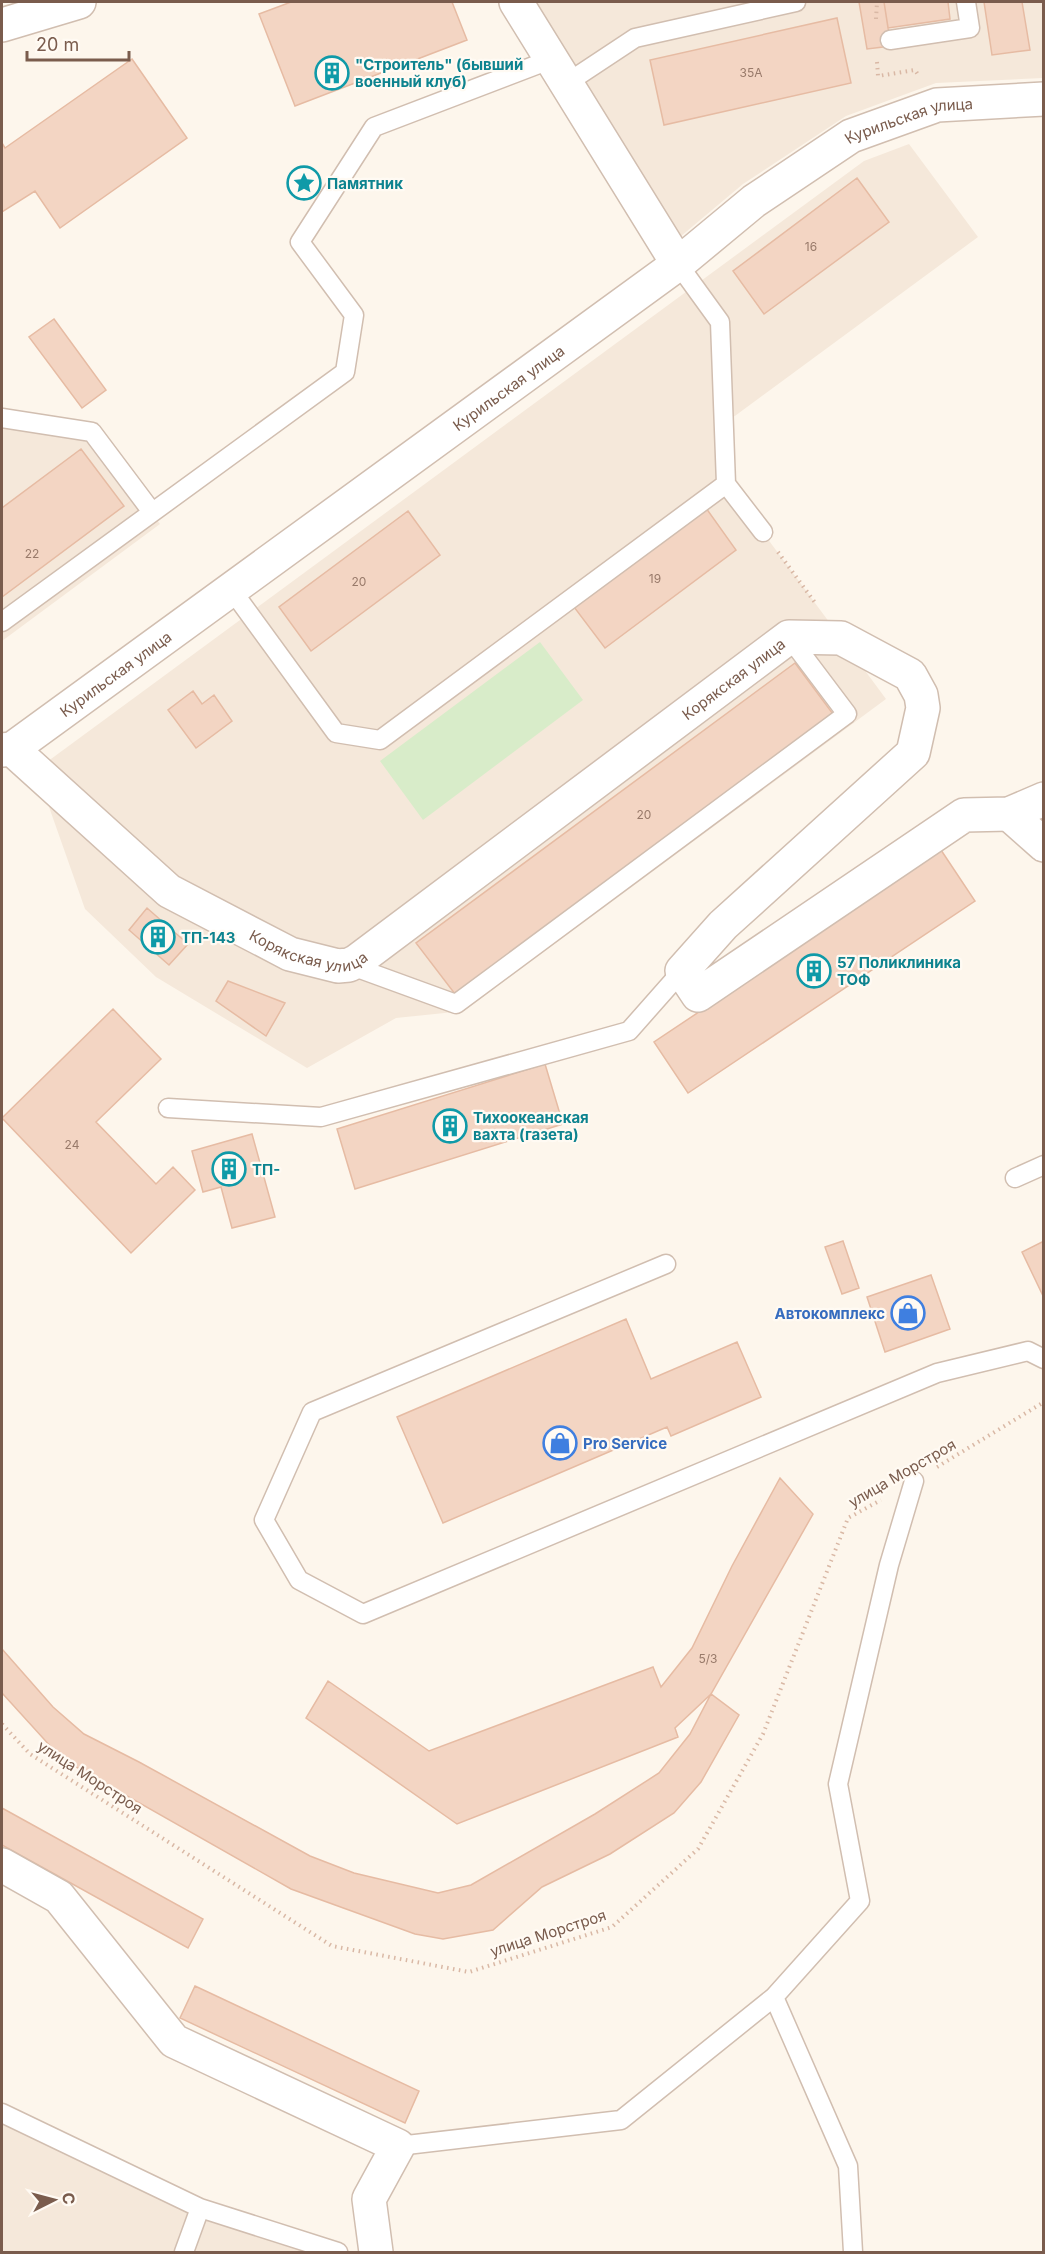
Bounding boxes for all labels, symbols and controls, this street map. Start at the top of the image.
scale bar [27,24,129,62]
text: 20 m [36,34,79,55]
building icon: "Строитель" (бывший военный клуб) [314,55,350,91]
place label: "Строитель" (бывший военный клуб) [355,55,523,91]
house number: 35А [740,65,763,80]
street label: Курильская улица [841,94,973,147]
place icon: Памятник [286,165,322,201]
place label: Памятник [327,174,403,193]
house number: 16 [805,239,817,254]
street label: Курильская улица [449,341,568,435]
house number: 22 [25,546,39,561]
house number: 19 [649,571,661,586]
house number: 20 [352,574,366,589]
street label: Курильская улица [56,627,175,721]
street label: Корякская улица [678,634,789,724]
house number: 20 [637,807,651,822]
building icon: ТП-143 [140,919,176,955]
street label: Корякская улица [246,925,371,976]
place label: ТП-143 [181,928,236,947]
building icon: 57 Поликлиника ТОФ [796,953,832,989]
place label: 57 Поликлиника ТОФ [837,953,961,989]
building icon: Тихоокеанская вахта (газета) [432,1108,468,1144]
place label: Тихоокеанская вахта (газета) [473,1108,589,1144]
house number: 24 [65,1137,80,1152]
building icon: ТП- [211,1151,247,1187]
place label: ТП- [252,1160,280,1179]
shop icon: Автокомплекс [890,1295,926,1331]
place label: Автокомплекс [774,1304,885,1323]
shop icon: Pro Service [542,1425,578,1461]
place label: Pro Service [583,1434,667,1453]
street label: улица Морстроя [845,1435,959,1511]
house number: 5/3 [698,1651,718,1666]
street label: улица Морстроя [34,1736,146,1818]
street label: улица Морстроя [488,1905,608,1961]
north arrow [24,2170,84,2230]
text: С [58,2191,79,2206]

